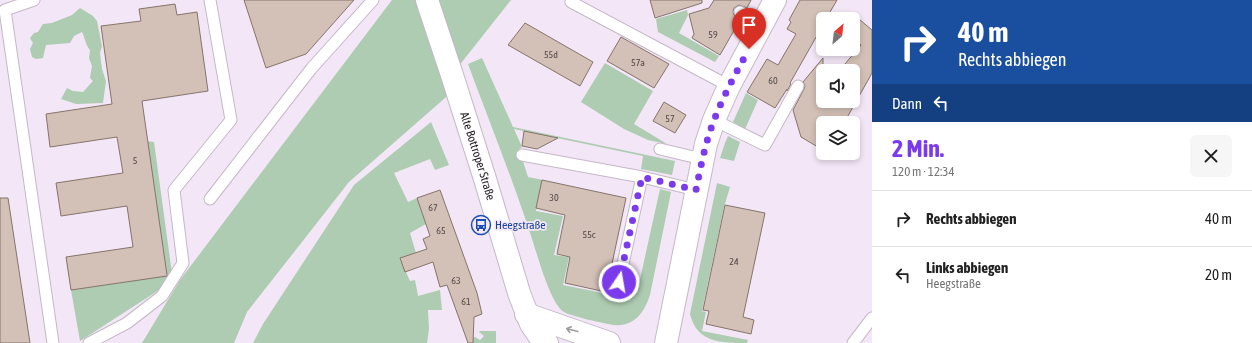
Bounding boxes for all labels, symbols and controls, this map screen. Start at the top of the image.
pin [732,8,766,49]
north arrow [816,12,860,56]
map controls [816,12,860,160]
icon: arrive [738,14,760,36]
icon: right [892,16,944,68]
text: 40 m [958,16,1008,48]
house number: 59 [708,29,718,40]
house number: 55d [544,49,558,60]
text: Rechts abbiegen [958,49,1067,70]
house number: 57a [631,57,645,68]
button: sound [816,64,860,108]
house number: 60 [768,75,778,86]
icon: left [930,92,952,114]
text: Dann [892,95,922,112]
street label: Alte Bottroper Straße [457,110,498,202]
house number: 57 [665,113,675,124]
button: layers [816,116,860,160]
text: 2 Min. [892,135,944,162]
button: close [1190,135,1232,177]
house number: 5 [133,155,138,166]
text: 120 m · 12:34 [892,164,955,179]
house number: 30 [549,192,559,203]
house number: 67 [428,202,438,213]
icon: right [892,208,914,230]
text: Rechts abbiegen [926,210,1016,227]
text: 40 m [1205,210,1232,227]
bus stop icon: Heegstraße [470,214,492,236]
place label: Heegstraße [495,218,546,232]
house number: 65 [436,225,446,236]
house number: 55c [582,229,596,240]
house number: 24 [729,256,739,267]
text: Links abbiegen [926,259,1008,276]
position arrow [598,261,640,303]
icon: left [892,264,914,286]
text: 20 m [1205,266,1232,283]
house number: 63 [451,275,461,286]
text: Heegstraße [926,276,981,291]
house number: 61 [461,296,471,307]
one-way arrow [566,326,579,333]

